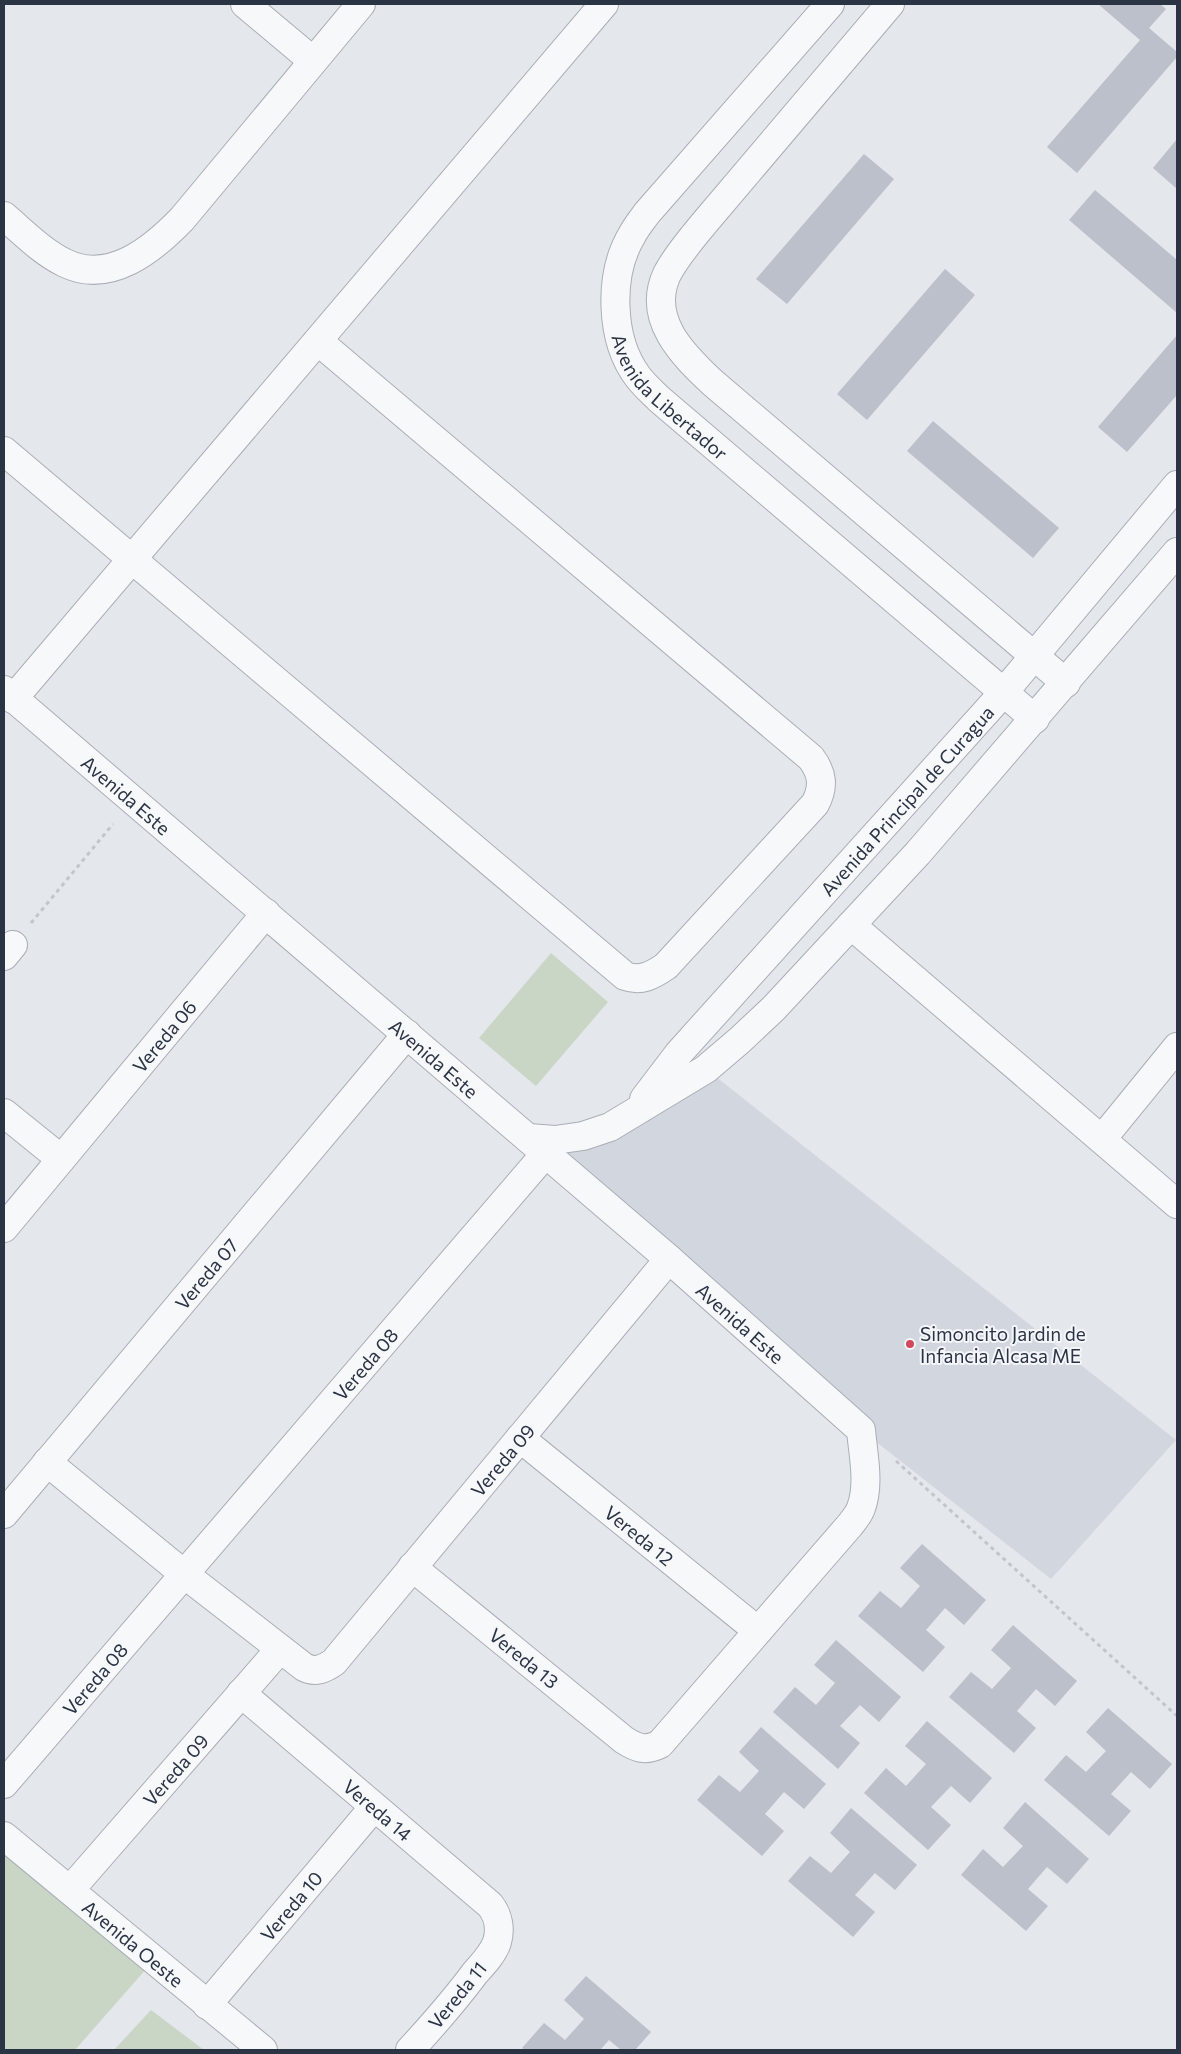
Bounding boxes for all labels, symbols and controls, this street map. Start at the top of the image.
street label: Avenida Libertador [608,331,733,464]
street label: Avenida Principal de Curagua [815,700,998,900]
street label: Avenida Este [77,750,175,839]
street label: Vereda 06 [127,995,201,1077]
street label: Avenida Este [385,1014,483,1102]
street label: Vereda 07 [169,1233,242,1314]
street label: Avenida Este [692,1278,789,1368]
place label: Simoncito Jardin de Infancia Alcasa ME [920,1322,1086,1367]
street label: Vereda 08 [328,1323,402,1404]
marker: Simoncito Jardin de Infancia Alcasa ME [904,1338,916,1350]
street label: Vereda 09 [465,1419,539,1501]
street label: Vereda 12 [600,1500,679,1570]
street label: Vereda 13 [485,1623,563,1693]
street label: Vereda 08 [57,1638,132,1719]
street label: Vereda 09 [138,1729,213,1810]
street label: Vereda 14 [339,1774,417,1845]
street label: Vereda 10 [255,1866,327,1945]
street label: Avenida Oeste [78,1895,189,1991]
street label: Vereda 11 [423,1957,491,2033]

